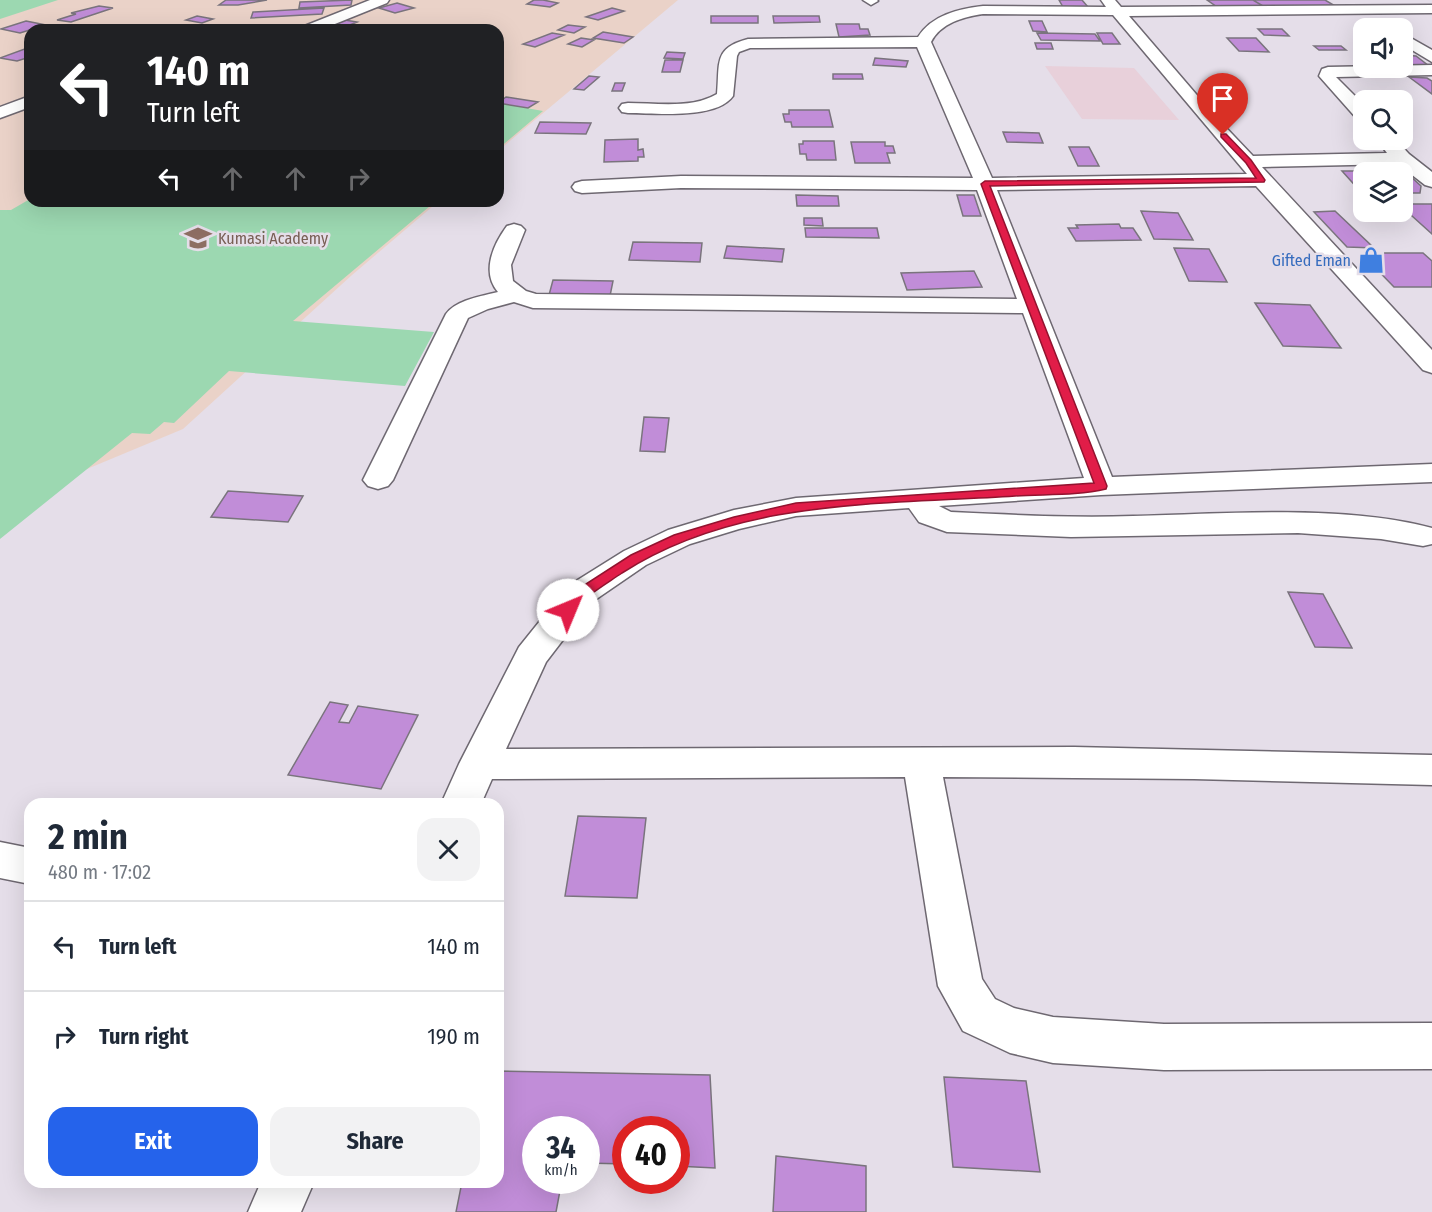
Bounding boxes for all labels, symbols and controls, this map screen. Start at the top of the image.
map controls [1353,18,1413,222]
button: sound [1353,18,1413,78]
text: 140 m [147,46,250,96]
icon: left [48,48,126,126]
pin [1197,73,1248,135]
icon: arrive [1206,82,1239,115]
button: search [1353,90,1413,150]
text: Turn left [147,97,240,129]
icon: left [153,162,186,195]
icon: ahead [216,162,249,195]
icon: ahead [279,162,312,195]
icon: right [342,162,375,195]
button: layers [1353,162,1413,222]
school or university icon: Kumasi Academy [183,223,213,253]
place label: Kumasi Academy [218,229,329,248]
shop icon: Gifted Eman [1356,245,1386,275]
place label: Gifted Eman [1272,251,1351,270]
position arrow [536,578,600,642]
text: 2 min [48,815,128,859]
button: close [417,818,480,881]
text: 480 m · 17:02 [48,860,151,884]
icon: left [48,930,81,963]
text: Turn left [99,933,177,960]
text: 140 m [427,933,480,960]
icon: right [48,1020,81,1053]
text: Turn right [99,1023,188,1050]
text: 190 m [427,1023,480,1050]
button: Exit [48,1107,258,1176]
button: Share [270,1107,480,1176]
speed limit sign: 40 [612,1116,690,1194]
text: 34 [546,1130,576,1166]
text: km/h [544,1161,578,1179]

